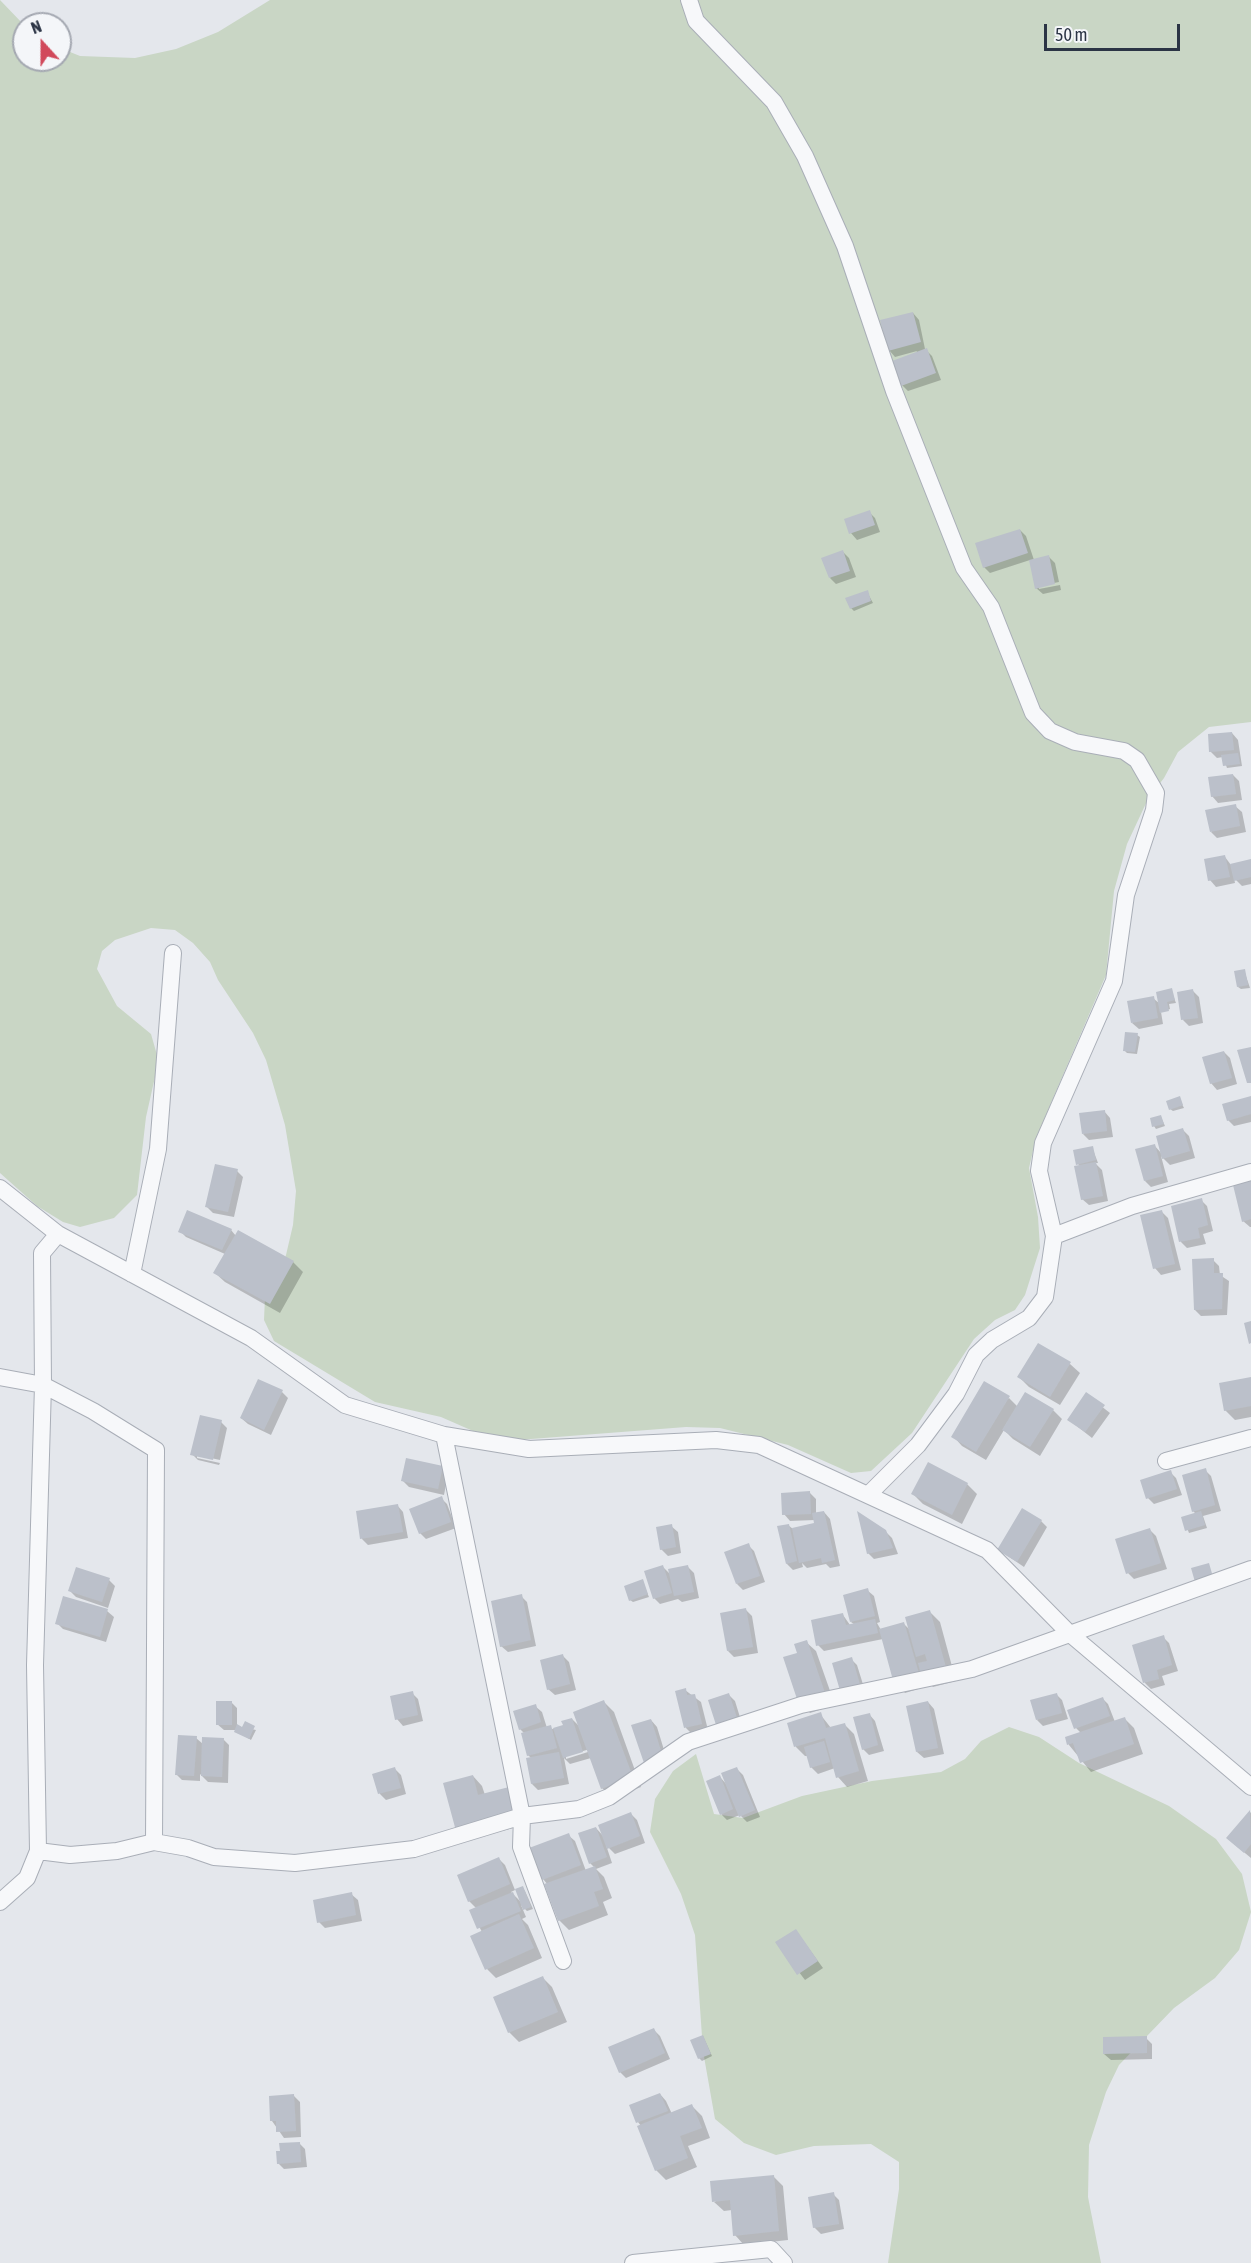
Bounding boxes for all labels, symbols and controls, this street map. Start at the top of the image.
north arrow [12,12,72,72]
scale bar [1047,12,1184,50]
text: N [29,17,44,37]
text: 50 m [1055,24,1087,45]

